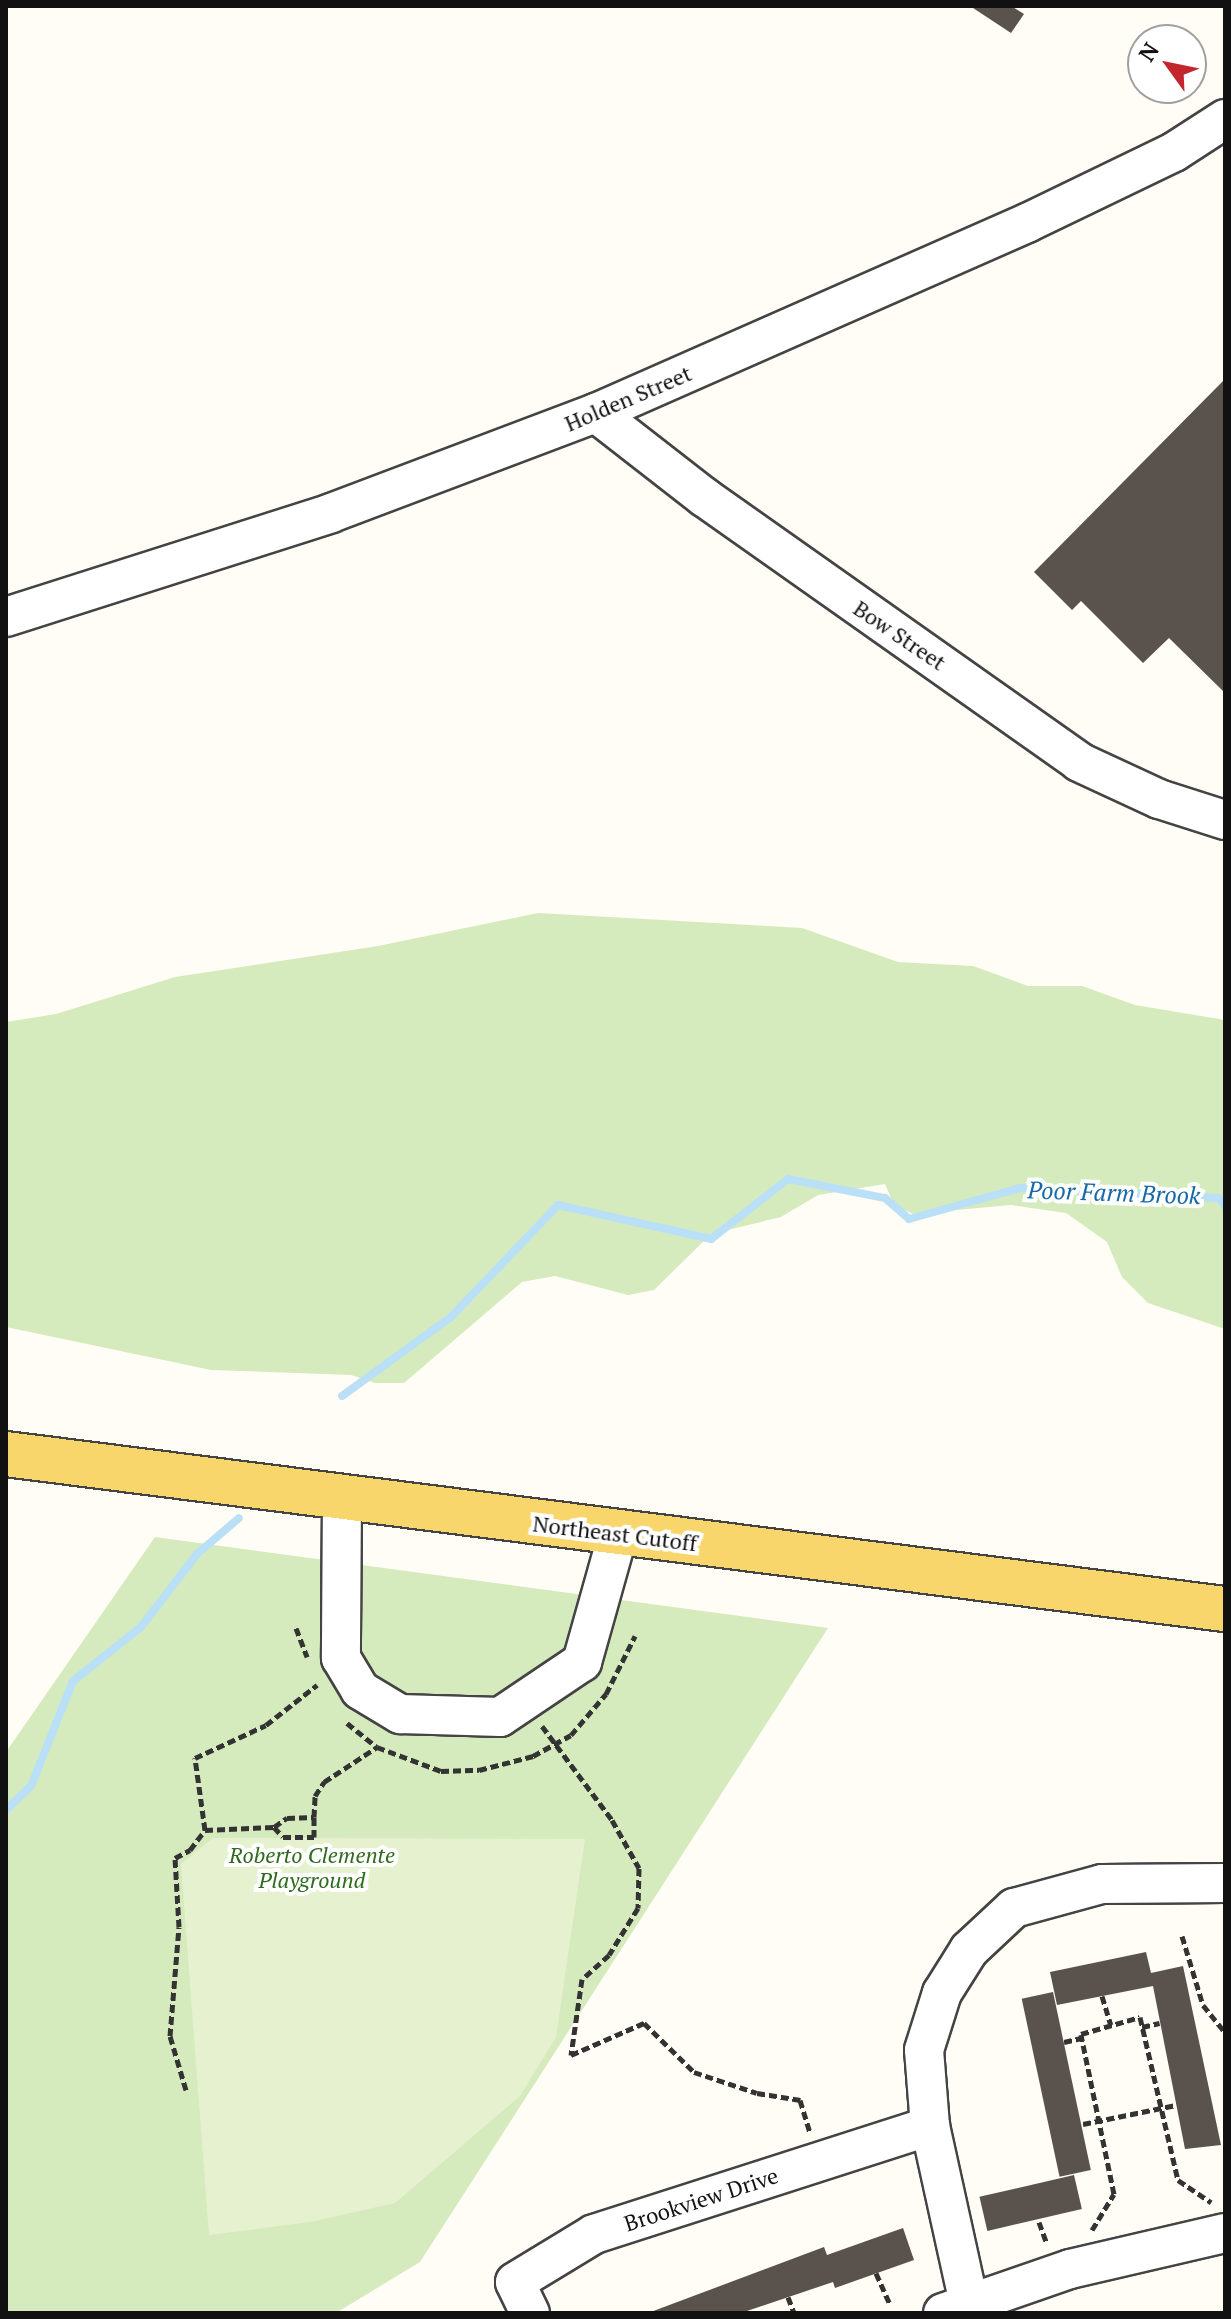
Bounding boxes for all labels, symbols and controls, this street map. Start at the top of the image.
north arrow [1127,24,1207,104]
text: N [1131,37,1165,67]
street label: Holden Street [561,359,695,437]
street label: Bow Street [849,595,951,675]
water label: Poor Farm Brook [1027,1176,1201,1210]
street label: Northeast Cutoff [531,1510,699,1556]
park label: Roberto Clemente Playground [229,1841,395,1892]
street label: Brookview Drive [621,2162,781,2236]

